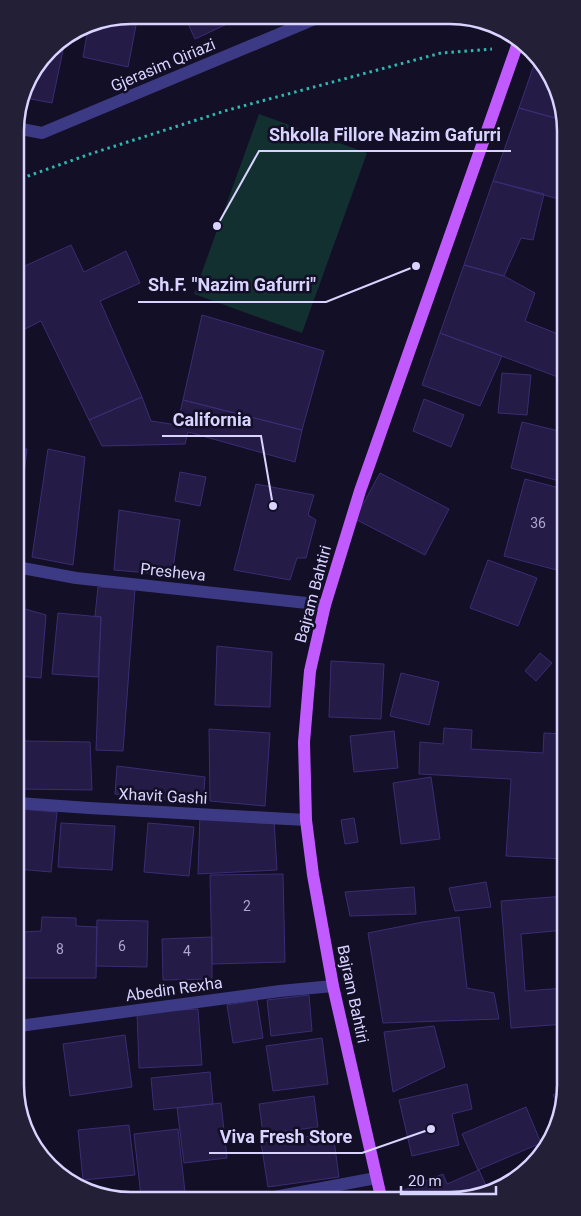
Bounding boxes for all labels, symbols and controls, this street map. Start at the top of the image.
street label: Gjerasim Qiriazi [108,34,218,96]
callout: Shkolla Fillore Nazim Gafurri [259,118,511,151]
text: Shkolla Fillore Nazim Gafurri [269,124,501,145]
callout: Sh.F. "Nazim Gafurri" [138,269,326,302]
text: Sh.F. "Nazim Gafurri" [148,274,316,295]
callout: California [162,403,261,436]
text: California [173,409,252,430]
house number: 36 [530,515,546,531]
street label: Bajram Bahtiri [291,543,335,645]
street label: Presheva [139,559,207,585]
street label: Xhavit Gashi [118,784,208,808]
house number: 2 [243,898,251,914]
house number: 6 [118,938,126,954]
house number: 8 [56,941,64,957]
house number: 4 [183,943,191,959]
street label: Bajram Bahtiri [333,943,373,1045]
street label: Abedin Rexha [124,973,224,1005]
callout: Viva Fresh Store [209,1120,362,1153]
text: Viva Fresh Store [220,1126,352,1147]
scale bar [401,1164,496,1196]
text: 20 m [408,1172,442,1190]

